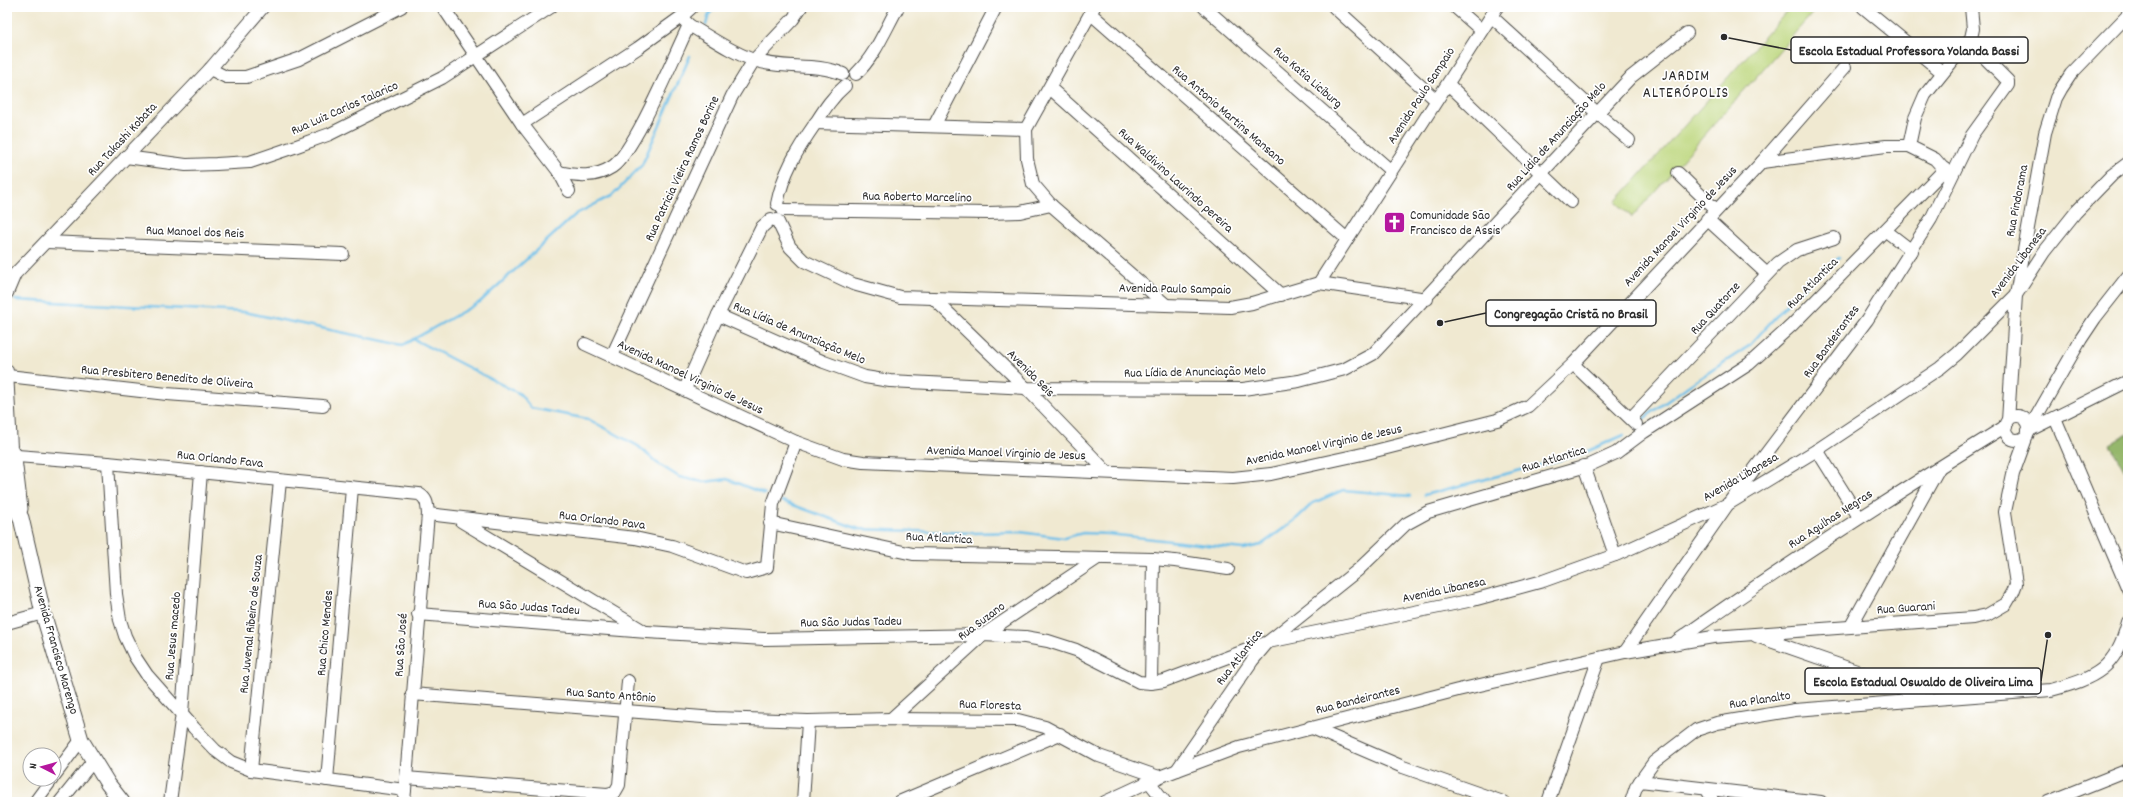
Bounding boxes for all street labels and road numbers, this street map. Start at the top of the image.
street label: Rua Katia Liciburg [1268,42,1346,114]
street label: Avenida Paulo Sampaio [1383,44,1461,148]
street label: Rua Antonio Martins Mansano [1167,61,1289,171]
street label: Rua Luiz Carlos Talarico [288,77,402,141]
street label: Rua Lídia de Anunciação Melo [1502,78,1612,196]
street label: Rua Patricia Vieira Ramos Borine [641,93,725,245]
street label: Rua Takashi Kobata [84,98,163,181]
street label: Rua Waldivino Laurindo pereira [1113,124,1238,239]
street label: Avenida Manoel Virginio de Jesus [1620,162,1742,292]
street label: Rua Pindorama [2002,162,2034,239]
street label: Rua Roberto Marcelino [862,188,972,208]
street label: Rua Manoel dos Reis [145,222,245,244]
street label: Avenida Libanesa [1986,223,2053,302]
street label: Rua Atlantica [1783,253,1844,314]
street label: Rua Quatorze [1686,278,1746,340]
street label: Avenida Paulo Sampaio [1119,280,1231,300]
street label: Rua Lídia de Anunciação Melo [730,297,868,371]
street label: Rua Bandeirantes [1799,301,1865,383]
street label: Avenida Manoel Virginio de Jesus [614,336,766,420]
street label: Avenida Seis [1002,346,1058,402]
street label: Rua Presbitero Benedito de Oliveira [80,361,255,395]
street label: Rua Lídia de Anunciação Melo [1124,362,1266,384]
street label: Avenida Manoel Virginio de Jesus [1244,420,1404,472]
street label: Rua Atlantica [1519,441,1589,479]
street label: Avenida Manoel Virginio de Jesus [926,442,1086,466]
street label: Rua Orlando Fava [176,446,265,474]
street label: Avenida Libanesa [1700,448,1783,507]
street label: Rua Agulhas Negras [1785,486,1877,554]
street label: Rua Orlando Pava [558,506,647,536]
street label: Rua Atlantica [905,528,974,550]
street label: Rua Juvenal Ribeiro de Souza [235,553,269,694]
street label: Avenida Libanesa [1401,573,1488,609]
street label: Avenida Francisco Marengo [27,583,83,717]
street label: Rua Chico Mendes [313,589,339,677]
street label: Rua Jesus macedo [161,591,187,681]
street label: Rua São Judas Tadeu [478,595,580,621]
street label: Rua Guarani [1876,597,1936,621]
street label: Rua Suzano [954,598,1010,646]
street label: Rua São José [390,612,414,677]
street label: Rua São Judas Tadeu [800,613,902,633]
street label: Rua Atlantica [1212,625,1269,690]
street label: Rua Bandeirantes [1314,681,1402,721]
street label: Rua Santo Antônio [565,683,657,709]
street label: Rua Planalto [1728,687,1792,715]
street label: Rua Floresta [958,695,1023,717]

